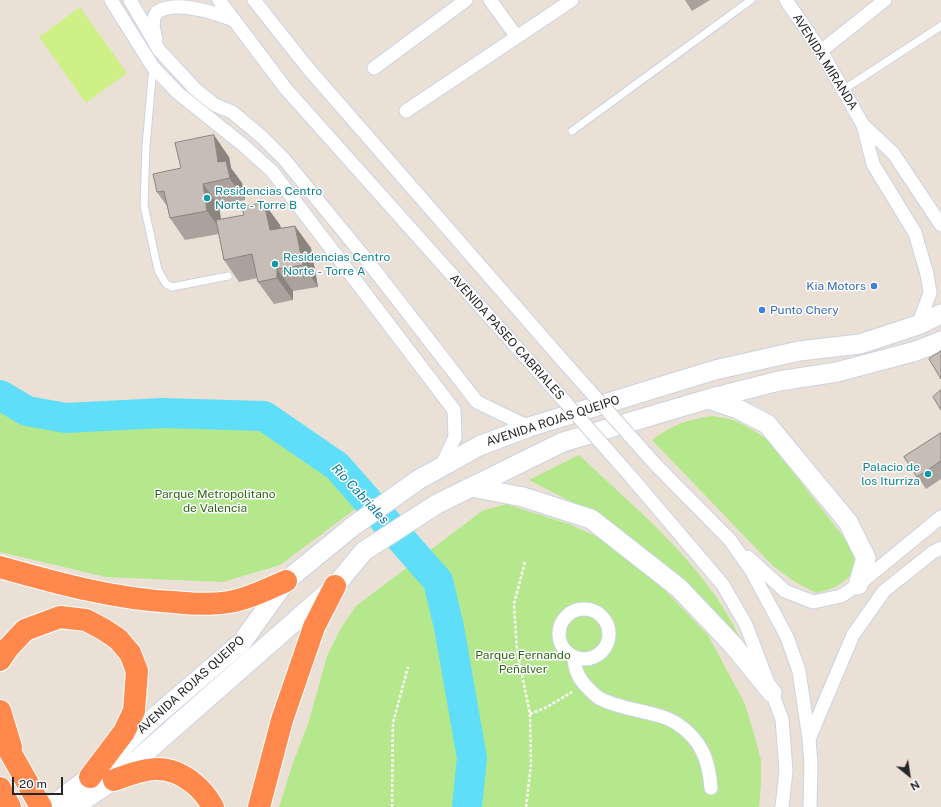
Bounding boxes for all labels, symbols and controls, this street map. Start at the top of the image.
street label: AVENIDA MIRANDA [790,11,860,113]
place label: Residencias Centro Norte - Torre B [215,184,322,212]
marker: Residencias Centro Norte - Torre B [202,193,212,203]
place label: Residencias Centro Norte - Torre A [283,250,390,278]
marker: Residencias Centro Norte - Torre A [270,259,280,269]
street label: AVENIDA PASEO CABRIALES [447,271,567,403]
place label: Kia Motors [806,279,866,293]
marker: Kia Motors [869,281,879,291]
place label: Punto Chery [770,303,839,317]
marker: Punto Chery [757,305,767,315]
street label: AVENIDA ROJAS QUEIPO [484,393,622,449]
place label: Palacio de los Iturriza [861,460,920,488]
water label: Río Cabriales [328,461,392,527]
marker: Palacio de los Iturriza [923,469,933,479]
park label: Parque Metropolitano de Valencia [154,487,276,515]
street label: AVENIDA ROJAS QUEIPO [134,633,248,737]
park label: Parque Fernando Peñalver [475,648,571,676]
north arrow [889,755,929,795]
scale bar [14,769,65,795]
text: 20 m [19,777,47,791]
text: N [908,778,922,793]

